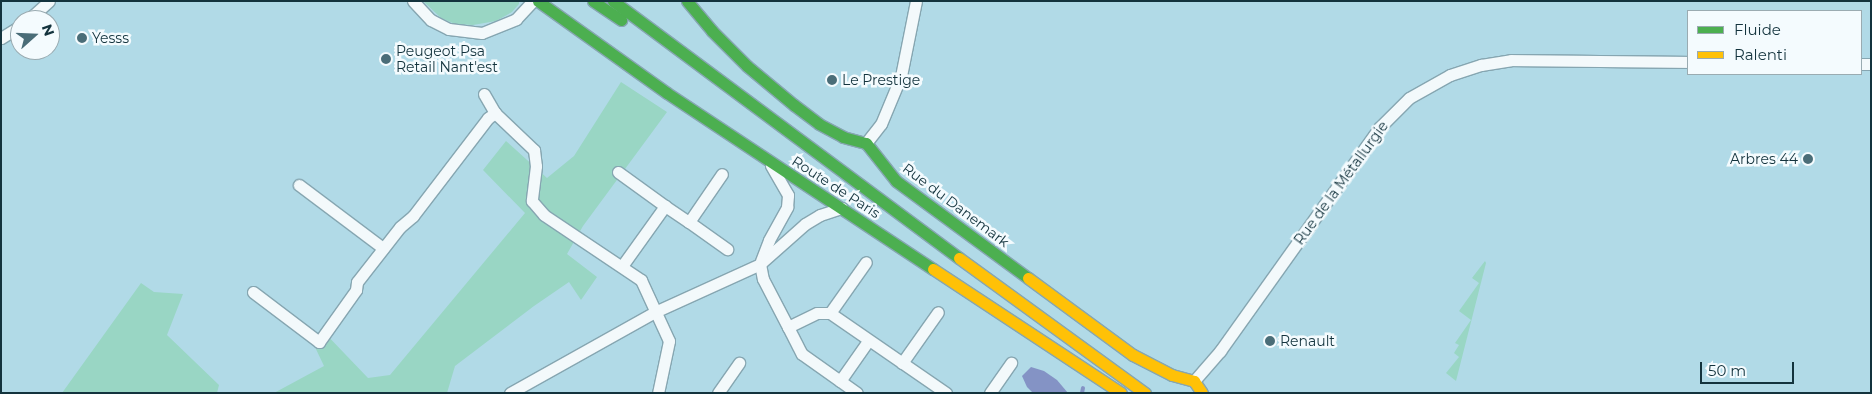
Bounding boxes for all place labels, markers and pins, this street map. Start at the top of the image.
place label: Yesss [92,30,129,46]
marker: Yesss [76,32,88,44]
place label: Peugeot Psa Retail Nant'est [396,43,498,75]
marker: Peugeot Psa Retail Nant'est [380,53,392,65]
place label: Le Prestige [842,72,920,88]
marker: Le Prestige [826,74,838,86]
place label: Arbres 44 [1730,151,1798,167]
marker: Arbres 44 [1802,153,1814,165]
place label: Renault [1280,333,1335,349]
marker: Renault [1264,335,1276,347]

